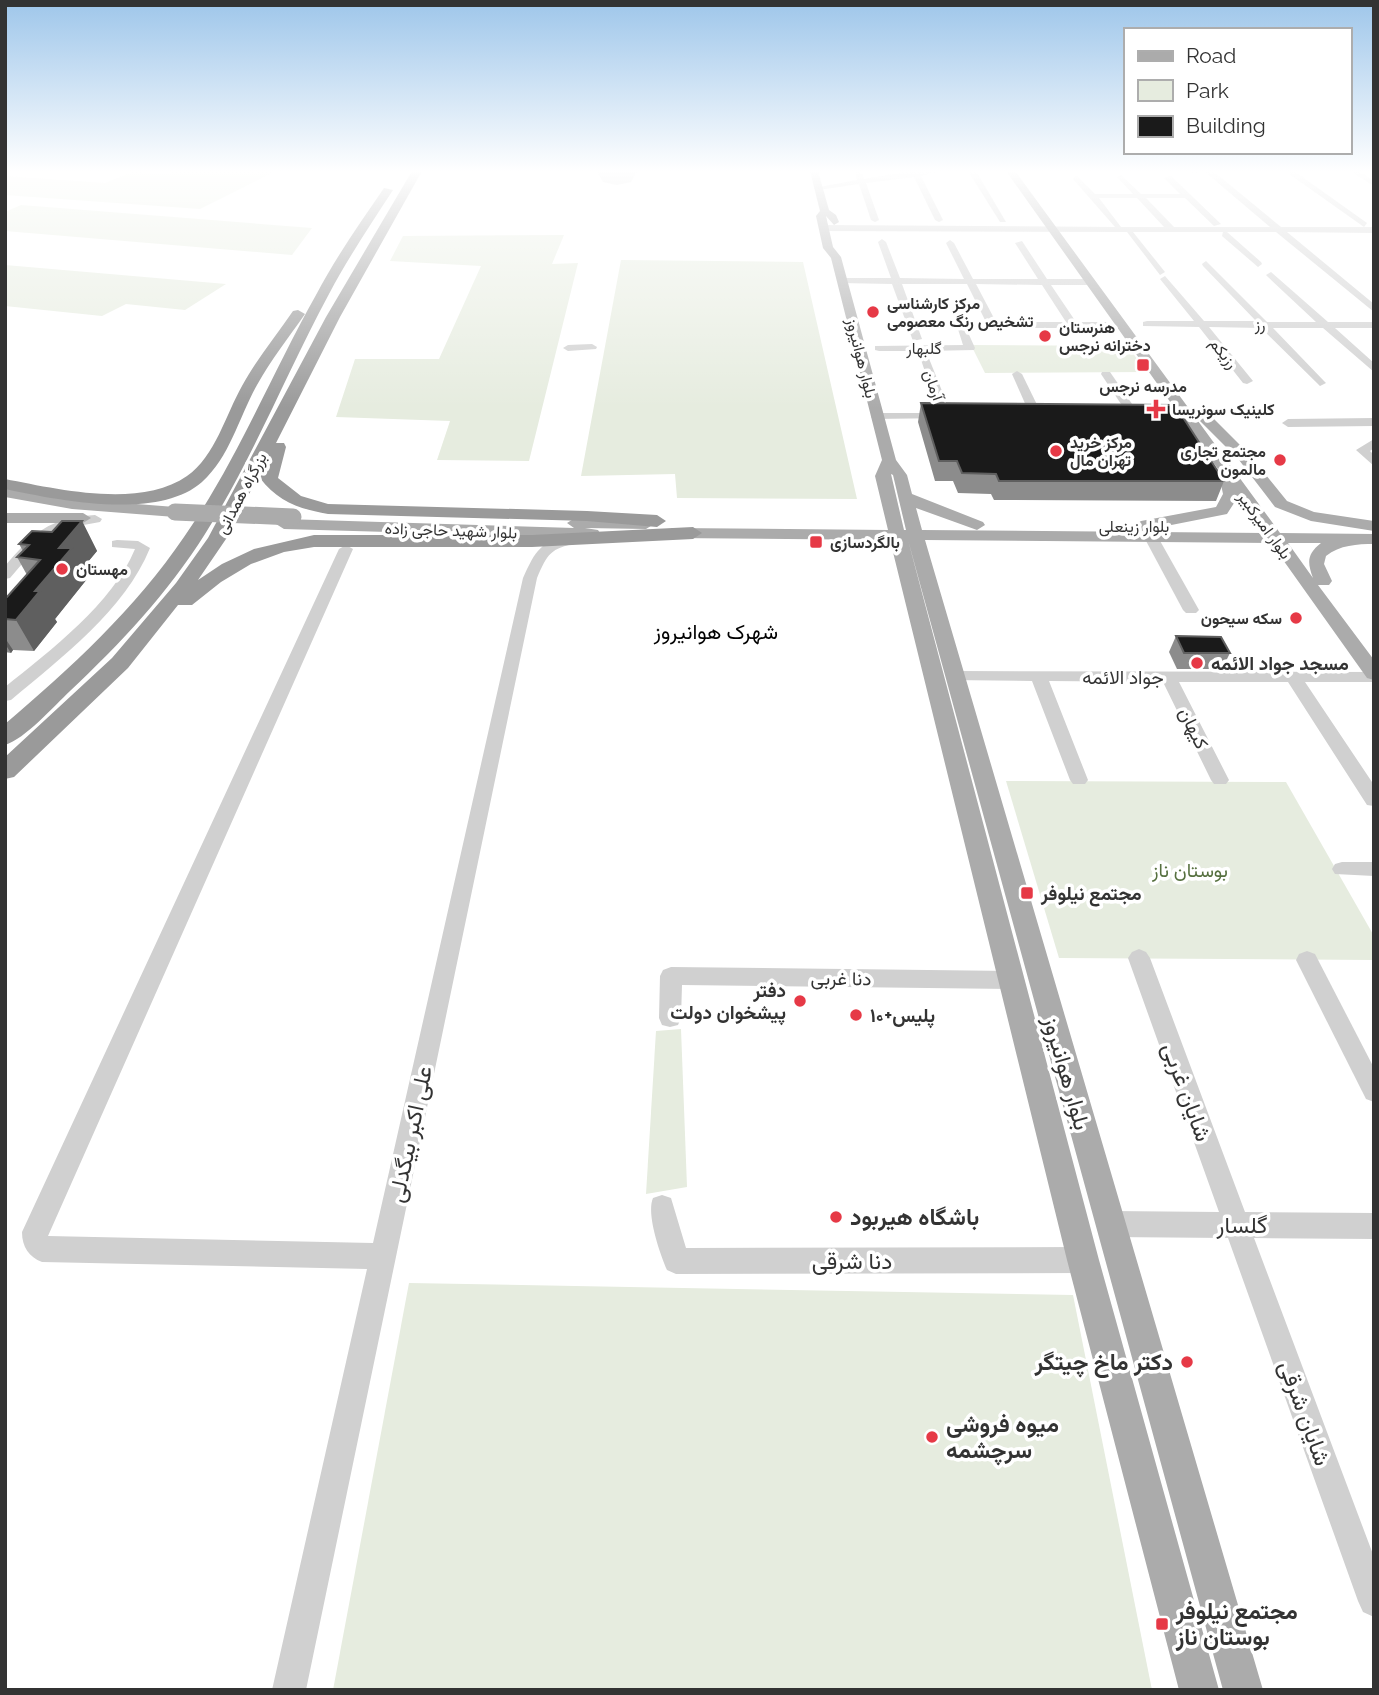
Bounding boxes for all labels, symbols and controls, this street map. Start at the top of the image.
legend [1124,28,1351,154]
text: Road [1186,43,1236,68]
text: Park [1186,78,1229,103]
text: Building [1186,113,1266,138]
place label: مرکز کارشناسی تشخیص رنگ معصومی [887,294,1033,332]
marker: مرکز کارشناسی تشخیص رنگ معصومی [865,304,881,320]
street label: بلوار هوانیروز [841,315,881,400]
street label: رز [1254,315,1265,335]
place label: هنرستان دخترانه نرجس [1059,318,1151,356]
marker: هنرستان دخترانه نرجس [1037,328,1053,344]
street label: رزیکم [1205,334,1242,373]
street label: گلبهار [905,339,942,359]
marker: مدرسه نرجس [1135,357,1151,373]
street label: آرمان [918,367,948,405]
place label: مدرسه نرجس [1099,377,1187,397]
marker: کلینیک سونریسا [1146,399,1166,419]
place label: کلینیک سونریسا [1172,400,1275,420]
place label: مرکز خرید تهران مال [1070,433,1132,471]
place label: مجتمع تجاری مالمون [1180,442,1266,480]
marker: مرکز خرید تهران مال [1048,443,1064,459]
street label: بزرگراه همدانی [212,449,272,538]
marker: مجتمع تجاری مالمون [1272,452,1288,468]
street label: بلوار امیرکبیر [1232,487,1295,563]
street label: بلوار زینعلی [1099,517,1169,537]
street label: بلوار شهید حاجی زاده [384,519,518,543]
place label: بالگردسازی [830,533,900,553]
marker: بالگردسازی [808,534,824,550]
place label: مهستان [76,560,128,580]
marker: مهستان [54,561,70,577]
place label: سکه سیحون [1201,609,1282,629]
marker: سکه سیحون [1288,610,1304,626]
district label: شهرک هوانیروز [653,619,778,645]
place label: مسجد جواد الائمه [1211,652,1349,676]
marker: مسجد جواد الائمه [1189,655,1205,671]
street label: جواد الائمه [1082,666,1164,689]
street label: کیهان [1174,704,1213,753]
park label: بوستان ناز [1151,859,1228,882]
place label: مجتمع نیلوفر [1040,882,1142,907]
marker: مجتمع نیلوفر [1019,885,1035,901]
street label: دنا غربی [810,966,872,991]
place label: دفتر پیشخوان دولت [670,979,786,1026]
marker: دفتر پیشخوان دولت [792,993,808,1009]
place label: پلیس+۱۰ [870,1004,935,1029]
marker: پلیس+۱۰ [848,1007,864,1023]
street label: بلوار هوانیروز [1036,1012,1097,1134]
street label: شایان غربی [1155,1039,1218,1145]
street label: علی اکبر بیگدلی [382,1063,439,1205]
place label: باشگاه هیربود [850,1203,979,1232]
marker: باشگاه هیربود [828,1209,844,1225]
street label: گلسار [1216,1211,1267,1240]
street label: دنا شرقی [812,1247,892,1276]
place label: دکتر ماخ چیتگر [1034,1348,1173,1378]
marker: دکتر ماخ چیتگر [1179,1354,1195,1370]
street label: شایان شرقی [1272,1357,1337,1470]
place label: میوه فروشی سرچشمه [946,1410,1059,1466]
marker: میوه فروشی سرچشمه [924,1429,940,1445]
place label: مجتمع نیلوفر بوستان ناز [1175,1597,1298,1652]
marker: مجتمع نیلوفر بوستان ناز [1154,1616,1170,1632]

